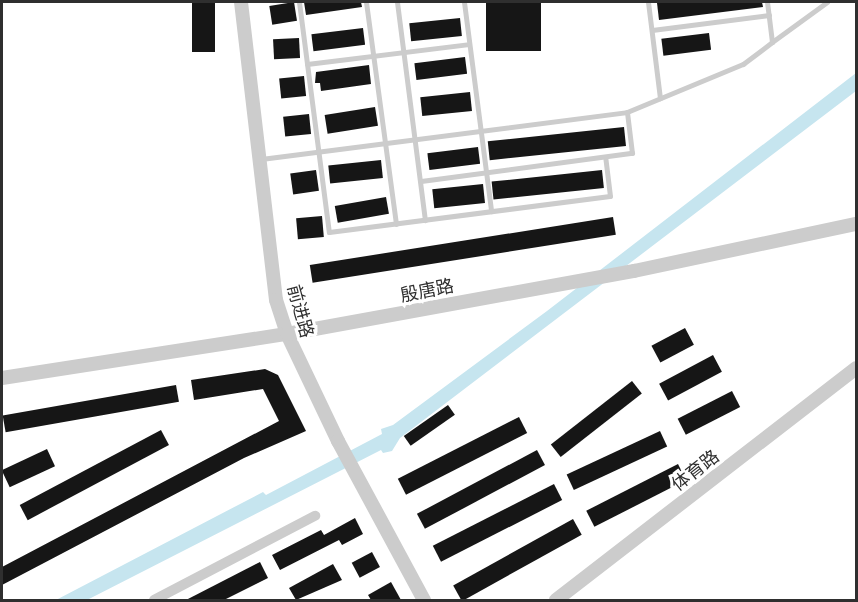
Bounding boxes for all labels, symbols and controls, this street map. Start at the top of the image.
street label: 殷唐路 [398,274,456,306]
street label: 前进路 [284,282,318,340]
street label: 体育路 [667,445,723,495]

